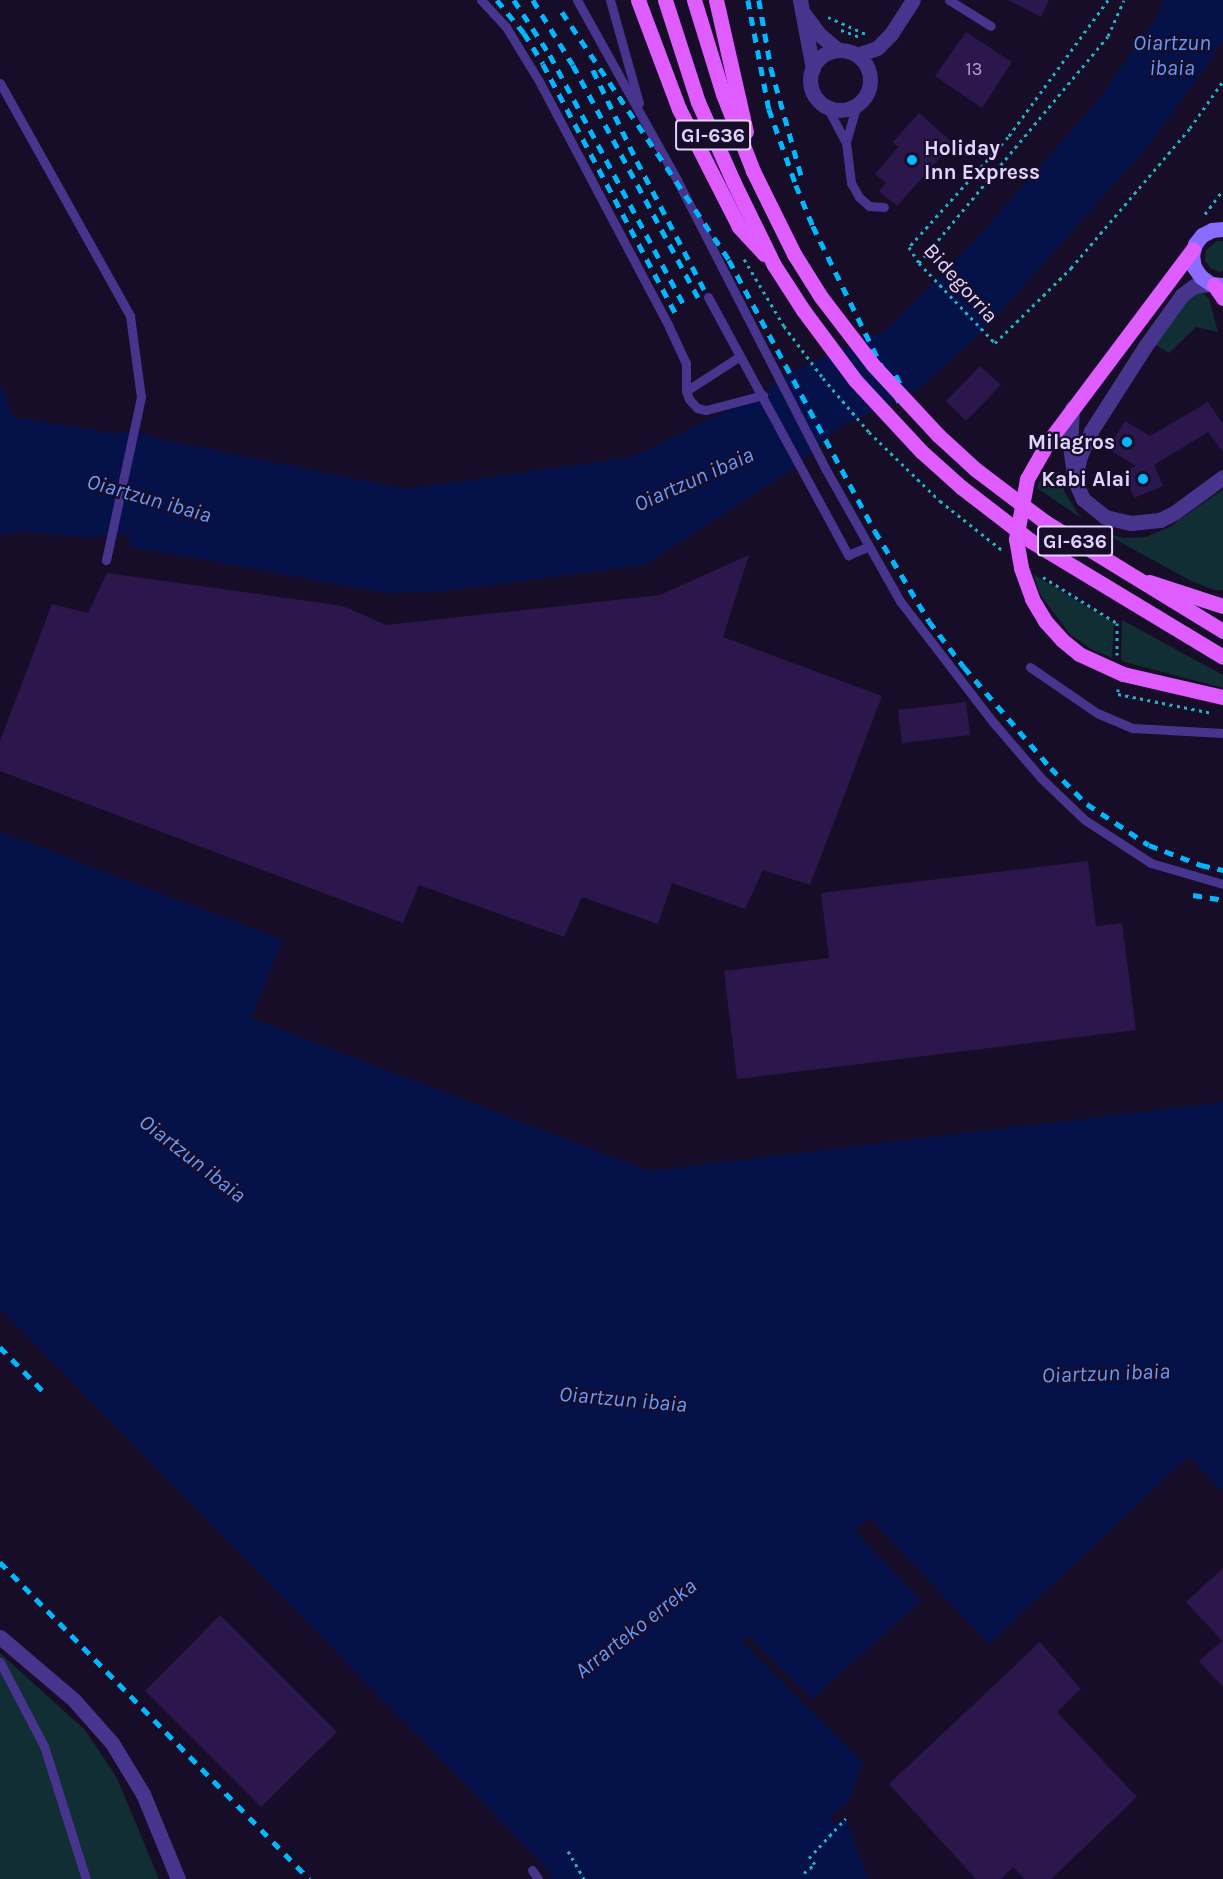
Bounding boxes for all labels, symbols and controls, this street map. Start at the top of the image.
water label: Oiartzun ibaia [1133,30,1211,82]
house number: 13 [966,58,982,80]
road number: GI-636 [674,118,752,152]
place label: Holiday Inn Express [924,135,1040,185]
marker: Holiday Inn Express [905,153,919,167]
street label: Bidegorria [919,238,1003,328]
place label: Milagros [1028,429,1115,455]
marker: Milagros [1120,435,1134,449]
water label: Oiartzun ibaia [630,442,758,518]
place label: Kabi Alai [1041,466,1131,492]
water label: Oiartzun ibaia [84,469,214,529]
marker: Kabi Alai [1136,472,1150,486]
road number: GI-636 [1036,524,1114,558]
water label: Oiartzun ibaia [133,1109,251,1209]
water label: Oiartzun ibaia [1041,1359,1171,1389]
water label: Oiartzun ibaia [558,1381,688,1419]
water label: Arrarteko erreka [570,1573,702,1685]

